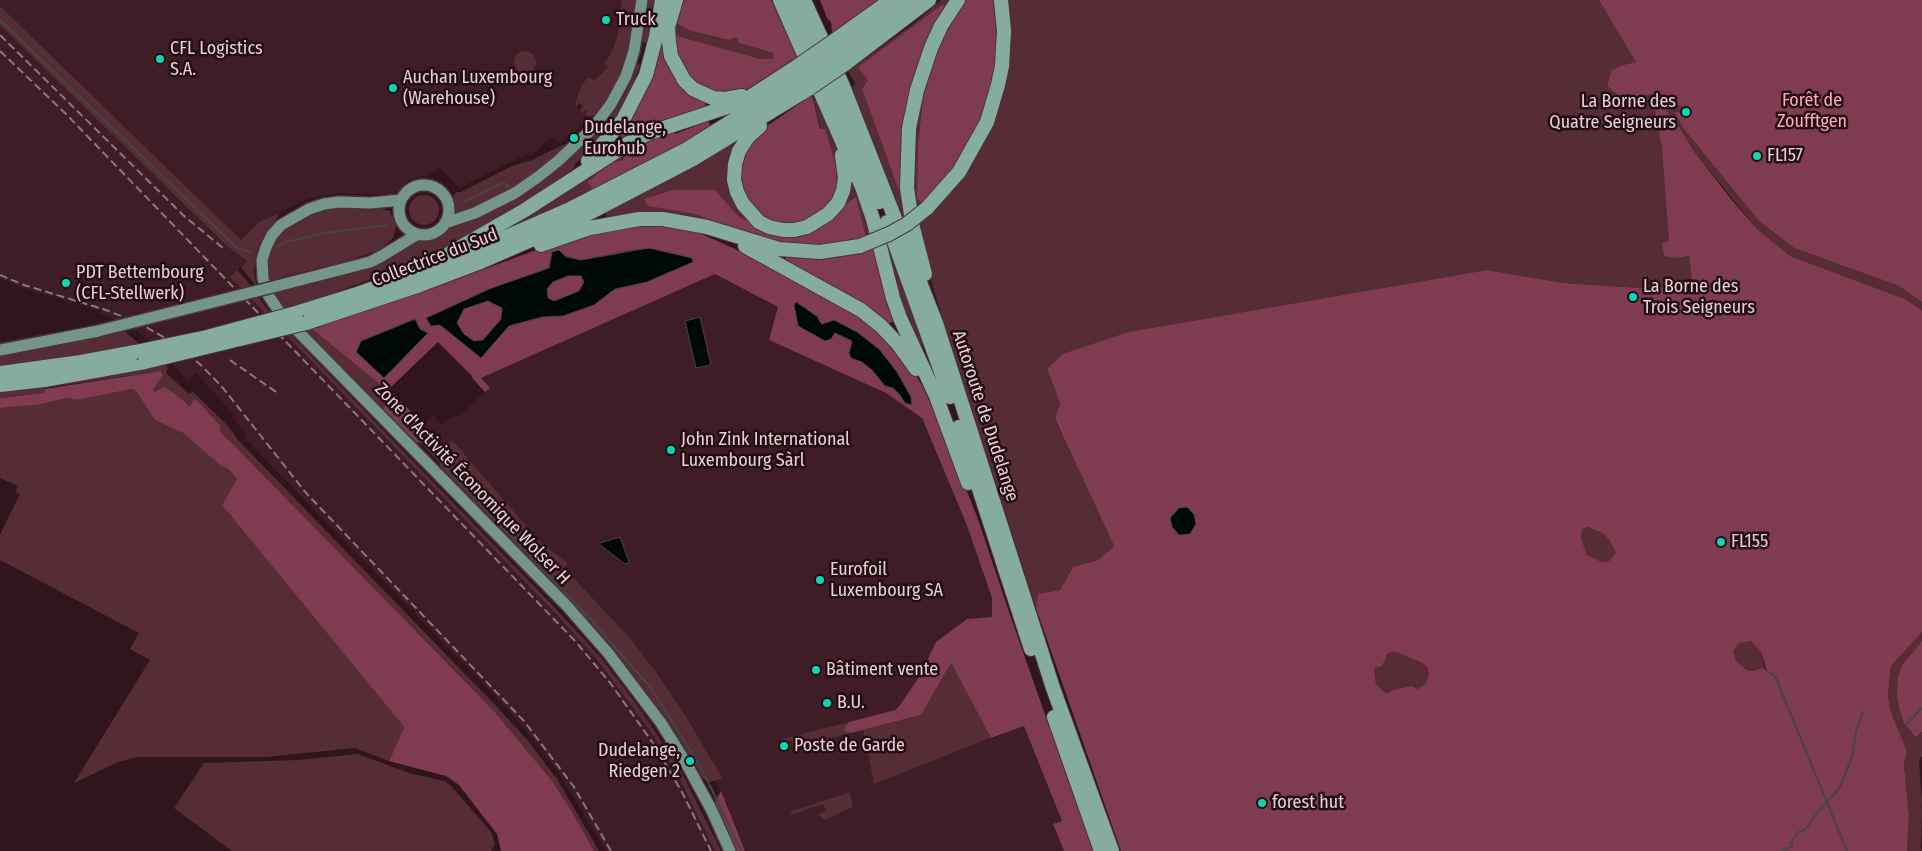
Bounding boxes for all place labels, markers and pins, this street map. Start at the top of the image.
place label: Truck [616,9,656,31]
marker: Truck [600,14,612,26]
place label: CFL Logistics S.A. [170,38,263,80]
marker: CFL Logistics S.A. [154,53,166,65]
place label: Auchan Luxembourg (Warehouse) [403,67,552,110]
marker: Auchan Luxembourg (Warehouse) [387,82,399,94]
place label: La Borne des Quatre Seigneurs [1549,91,1676,134]
marker: La Borne des Quatre Seigneurs [1680,106,1692,118]
place label: Dudelange, Eurohub [584,117,666,160]
marker: Dudelange, Eurohub [568,132,580,144]
place label: FL157 [1767,145,1803,167]
marker: FL157 [1751,150,1763,162]
place label: PDT Bettembourg (CFL-Stellwerk) [76,262,204,304]
place label: La Borne des Trois Seigneurs [1643,276,1755,318]
marker: PDT Bettembourg (CFL-Stellwerk) [60,277,72,289]
marker: La Borne des Trois Seigneurs [1627,291,1639,303]
place label: John Zink International Luxembourg Sàrl [681,429,850,472]
marker: John Zink International Luxembourg Sàrl [665,444,677,456]
place label: FL155 [1731,531,1768,553]
marker: FL155 [1715,536,1727,548]
place label: Eurofoil Luxembourg SA [830,559,943,602]
marker: Eurofoil Luxembourg SA [814,574,826,586]
place label: Bâtiment vente [826,659,938,681]
marker: Bâtiment vente [810,664,822,676]
place label: B.U. [837,692,865,714]
marker: B.U. [821,697,833,709]
place label: Poste de Garde [794,735,905,757]
place label: Dudelange, Riedgen 2 [598,740,680,782]
marker: Poste de Garde [778,740,790,752]
marker: Dudelange, Riedgen 2 [684,755,696,767]
place label: forest hut [1272,792,1344,814]
marker: forest hut [1256,797,1268,809]

